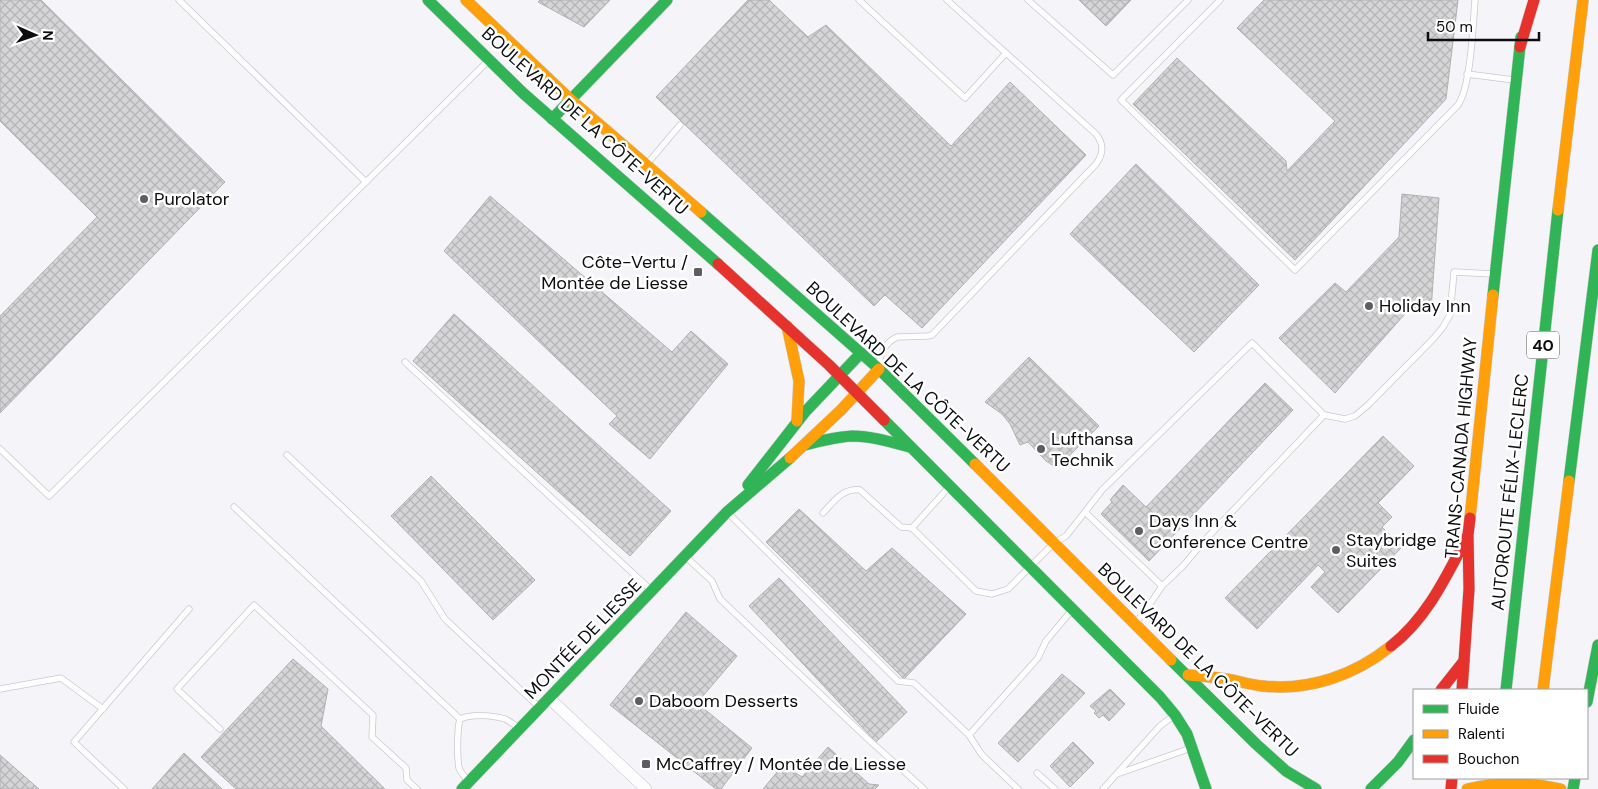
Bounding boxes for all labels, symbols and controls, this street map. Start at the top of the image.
north arrow [10,10,60,60]
scale bar [1428,10,1539,42]
text: 50 m [1436,17,1473,37]
street label: BOULEVARD DE LA CÔTE-VERTU [477,22,693,220]
text: N [39,30,57,41]
place label: Purolator [154,187,230,211]
marker: Purolator [138,193,150,205]
place label: Côte-Vertu / Montée de Liesse [541,250,688,295]
marker: Côte-Vertu / Montée de Liesse [692,266,704,278]
street label: BOULEVARD DE LA CÔTE-VERTU [801,276,1015,478]
place label: Holiday Inn [1379,294,1471,318]
marker: Holiday Inn [1363,300,1375,312]
road number: 40 [1527,332,1559,358]
street label: TRANS-CANADA HIGHWAY [1439,336,1483,560]
street label: AUTOROUTE FÉLIX-LECLERC [1486,372,1534,612]
place label: Lufthansa Technik [1051,427,1133,472]
marker: Lufthansa Technik [1035,443,1047,455]
place label: Days Inn & Conference Centre [1149,509,1308,554]
marker: Days Inn & Conference Centre [1133,525,1145,537]
place label: Staybridge Suites [1346,528,1436,573]
marker: Staybridge Suites [1330,544,1342,556]
street label: BOULEVARD DE LA CÔTE-VERTU [1092,558,1304,762]
street label: MONTÉE DE LIESSE [519,573,647,705]
place label: Daboom Desserts [649,689,798,713]
legend [1413,689,1588,779]
marker: Daboom Desserts [633,695,645,707]
text: Fluide [1458,699,1500,719]
text: Ralenti [1458,724,1505,744]
text: Bouchon [1458,749,1519,769]
place label: McCaffrey / Montée de Liesse [656,752,906,776]
marker: McCaffrey / Montée de Liesse [640,758,652,770]

